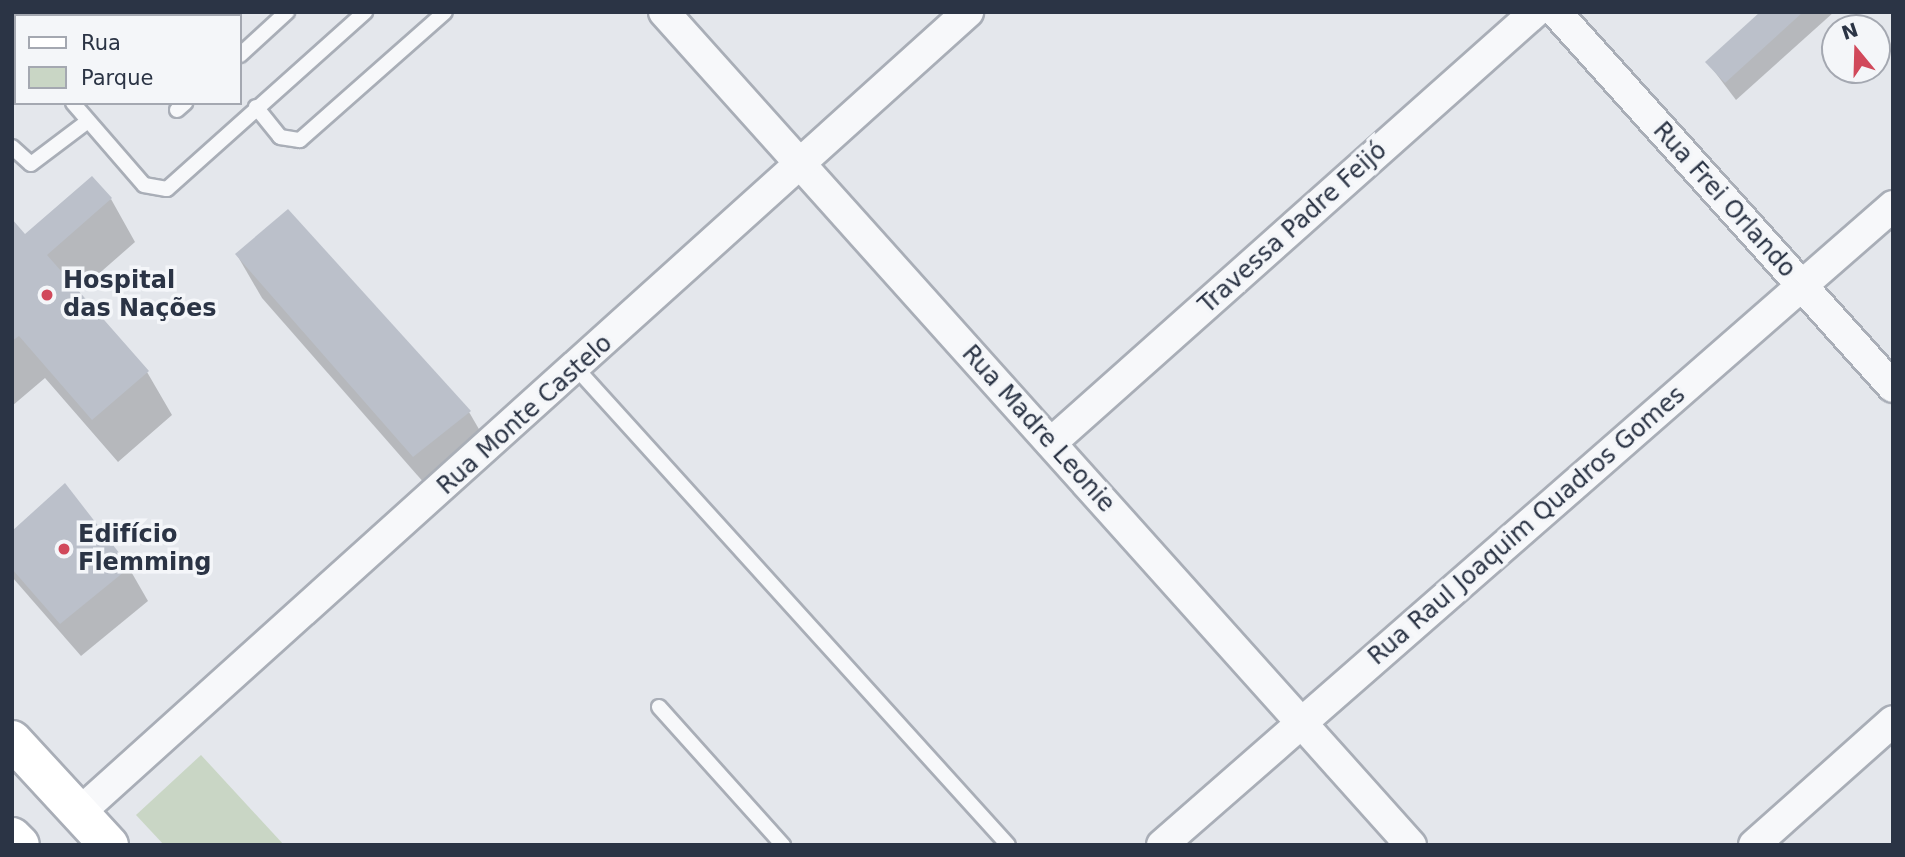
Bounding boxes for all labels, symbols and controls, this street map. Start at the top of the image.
legend [14,14,242,105]
north arrow [1821,14,1891,84]
text: N [1839,18,1861,44]
text: Rua [81,31,121,55]
text: Parque [81,66,153,90]
street label: Rua Frei Orlando [1647,116,1801,284]
street label: Travessa Padre Feijó [1193,136,1393,320]
place label: Hospital das Nações [63,267,217,323]
marker: Hospital das Nações [37,285,57,305]
street label: Rua Monte Castelo [432,329,618,501]
street label: Rua Madre Leonie [956,340,1120,518]
street label: Rua Raul Joaquim Quadros Gomes [1363,381,1691,671]
place label: Edifício Flemming [78,521,211,577]
marker: Edifício Flemming [56,541,72,557]

